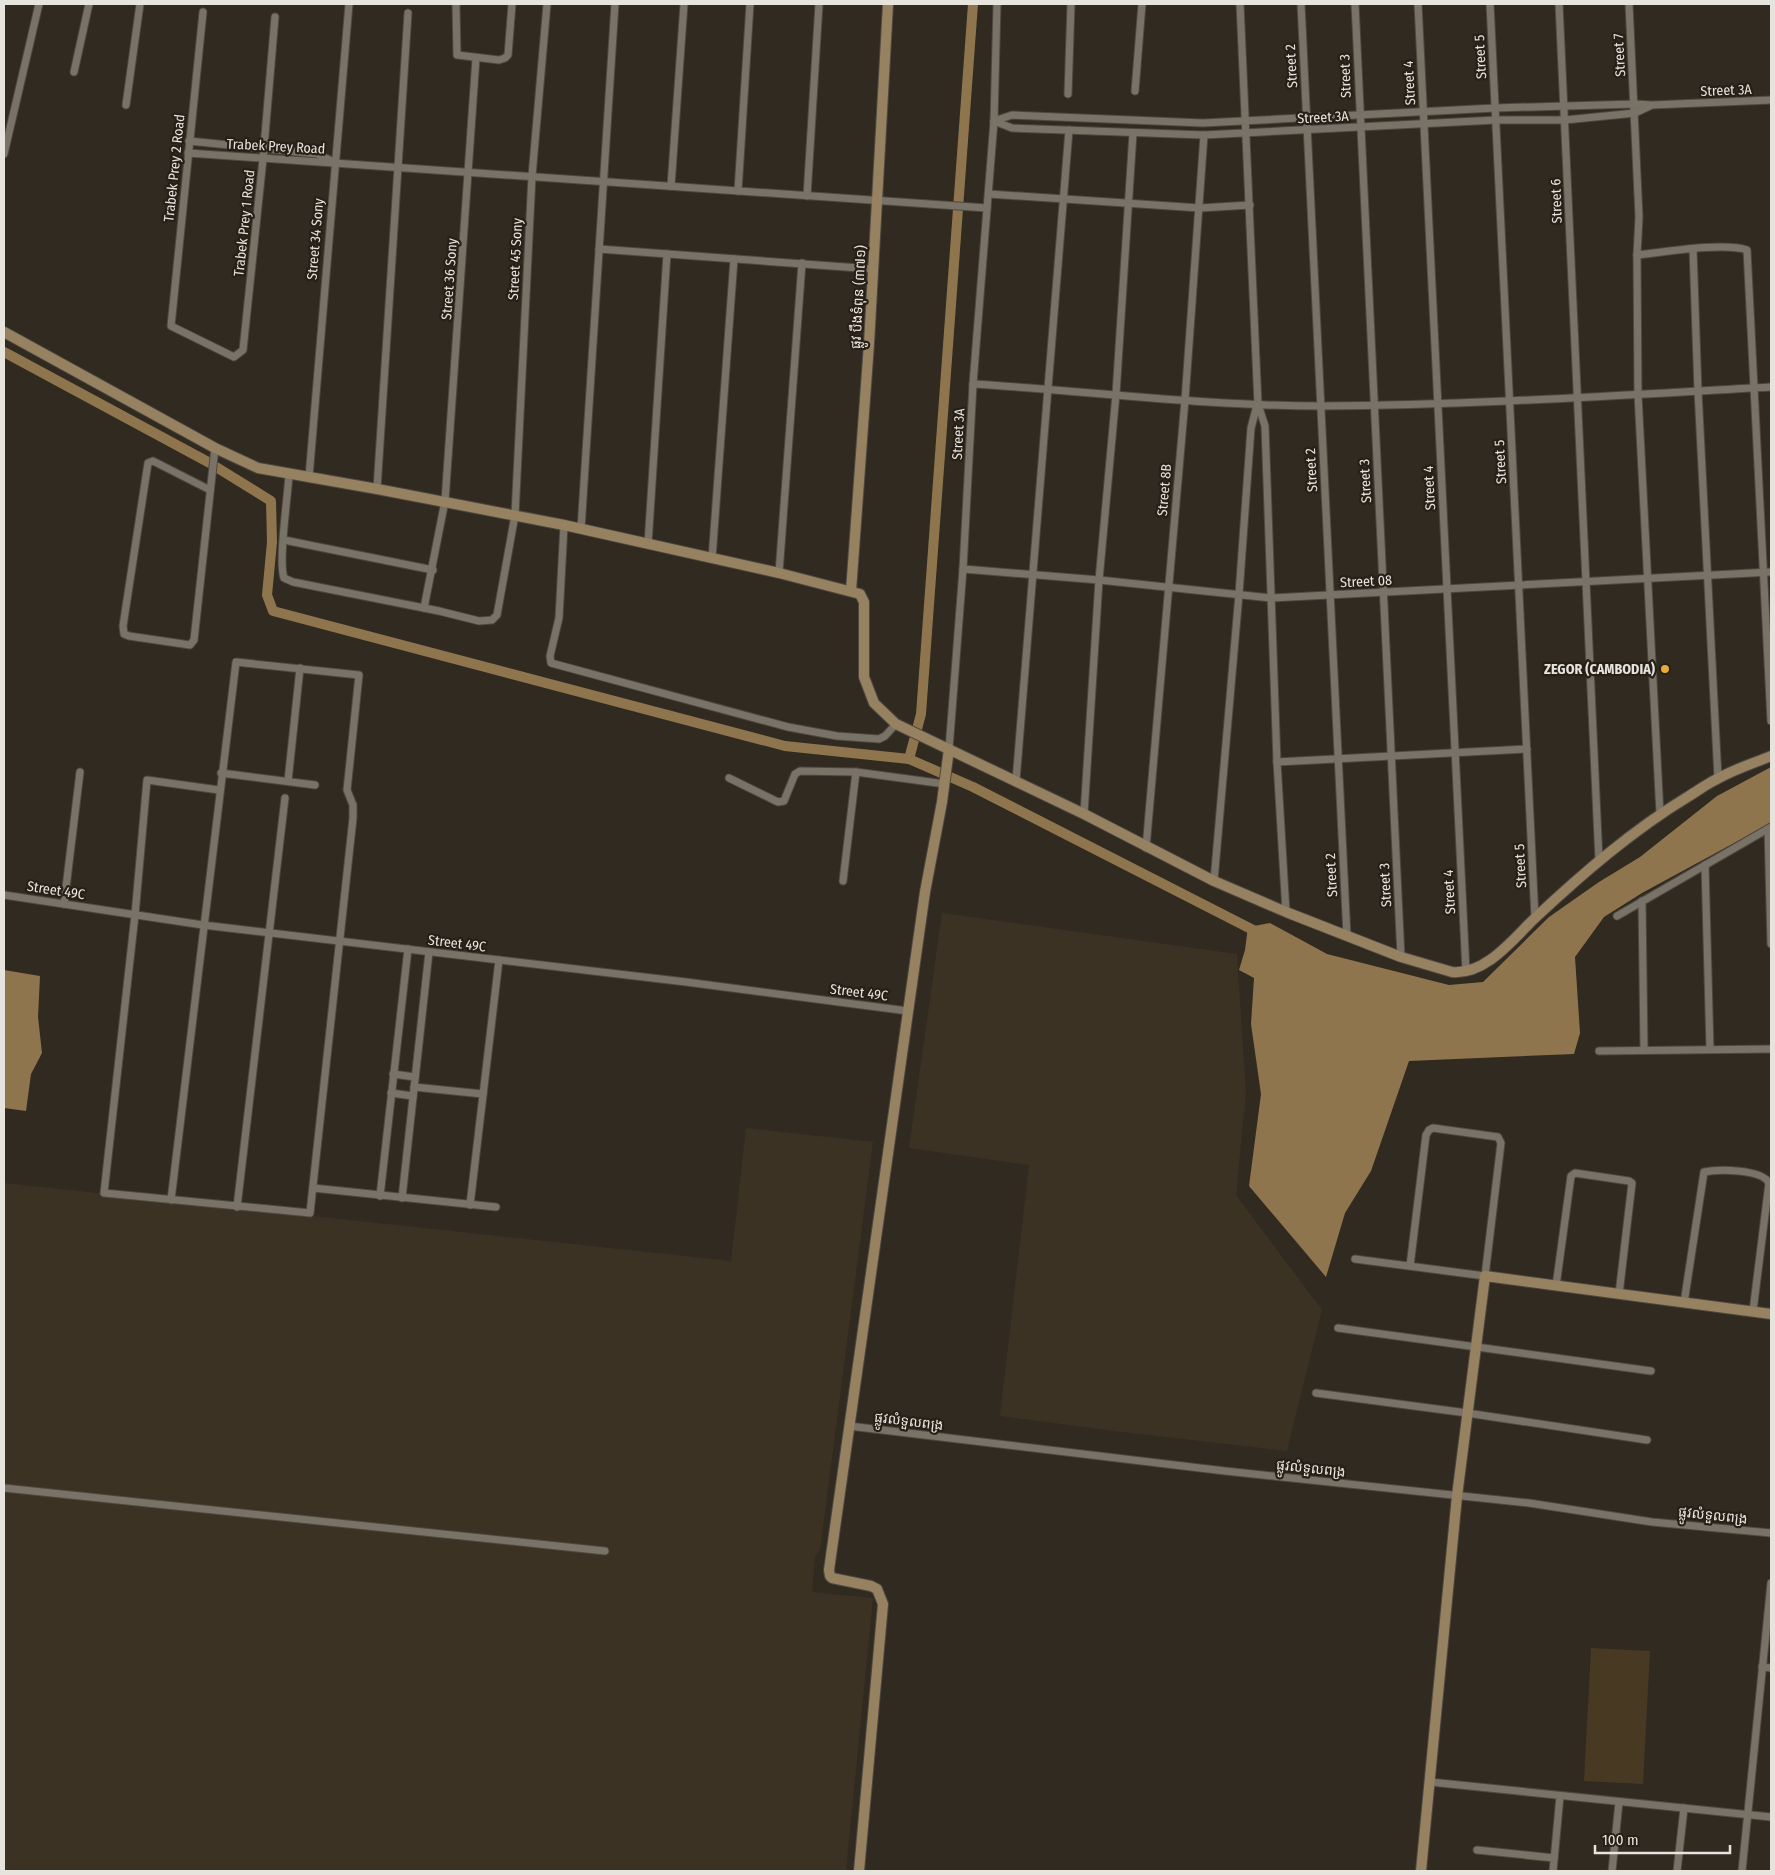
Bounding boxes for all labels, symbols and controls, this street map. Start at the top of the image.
street label: Street 7 [1610,33,1629,77]
street label: Street 5 [1471,34,1490,79]
street label: Street 2 [1282,44,1301,88]
street label: Street 3 [1336,54,1355,98]
street label: Street 4 [1400,60,1419,106]
street label: Street 3A [1700,81,1753,100]
street label: Street 3A [1297,108,1350,127]
street label: Trabek Prey 2 Road [160,113,189,223]
street label: Trabek Prey Road [226,135,326,158]
street label: Trabek Prey 1 Road [230,169,259,277]
street label: Street 6 [1547,178,1566,224]
street label: Street 34 Sony [303,197,328,281]
street label: Street 45 Sony [505,217,526,300]
street label: Street 36 Sony [438,237,461,321]
street label: ផ្លូវ បឹងទំពុន (៣៧១) [847,245,873,350]
street label: Street 3A [949,407,968,460]
street label: Street 5 [1491,439,1510,484]
street label: Street 2 [1302,448,1321,492]
street label: Street 3 [1356,459,1375,503]
street label: Street 8B [1154,463,1175,517]
street label: Street 4 [1420,465,1439,511]
street label: Street 08 [1340,572,1392,591]
place label: ZEGOR (CAMBODIA) [1544,661,1655,678]
marker: ZEGOR (CAMBODIA) [1659,663,1671,675]
street label: Street 5 [1511,843,1530,888]
street label: Street 2 [1322,853,1341,897]
street label: Street 3 [1376,863,1395,907]
street label: Street 4 [1440,869,1459,915]
street label: Street 49C [26,878,86,903]
street label: Street 49C [427,932,487,955]
street label: Street 49C [829,981,889,1004]
street label: ផ្លូវលំទួលពង្រ [873,1409,945,1437]
street label: ផ្លូវលំទួលពង្រ [1275,1456,1346,1484]
street label: ផ្លូវលំទួលពង្រ [1677,1503,1748,1531]
scale bar [1595,1822,1730,1854]
text: 100 m [1602,1831,1639,1849]

